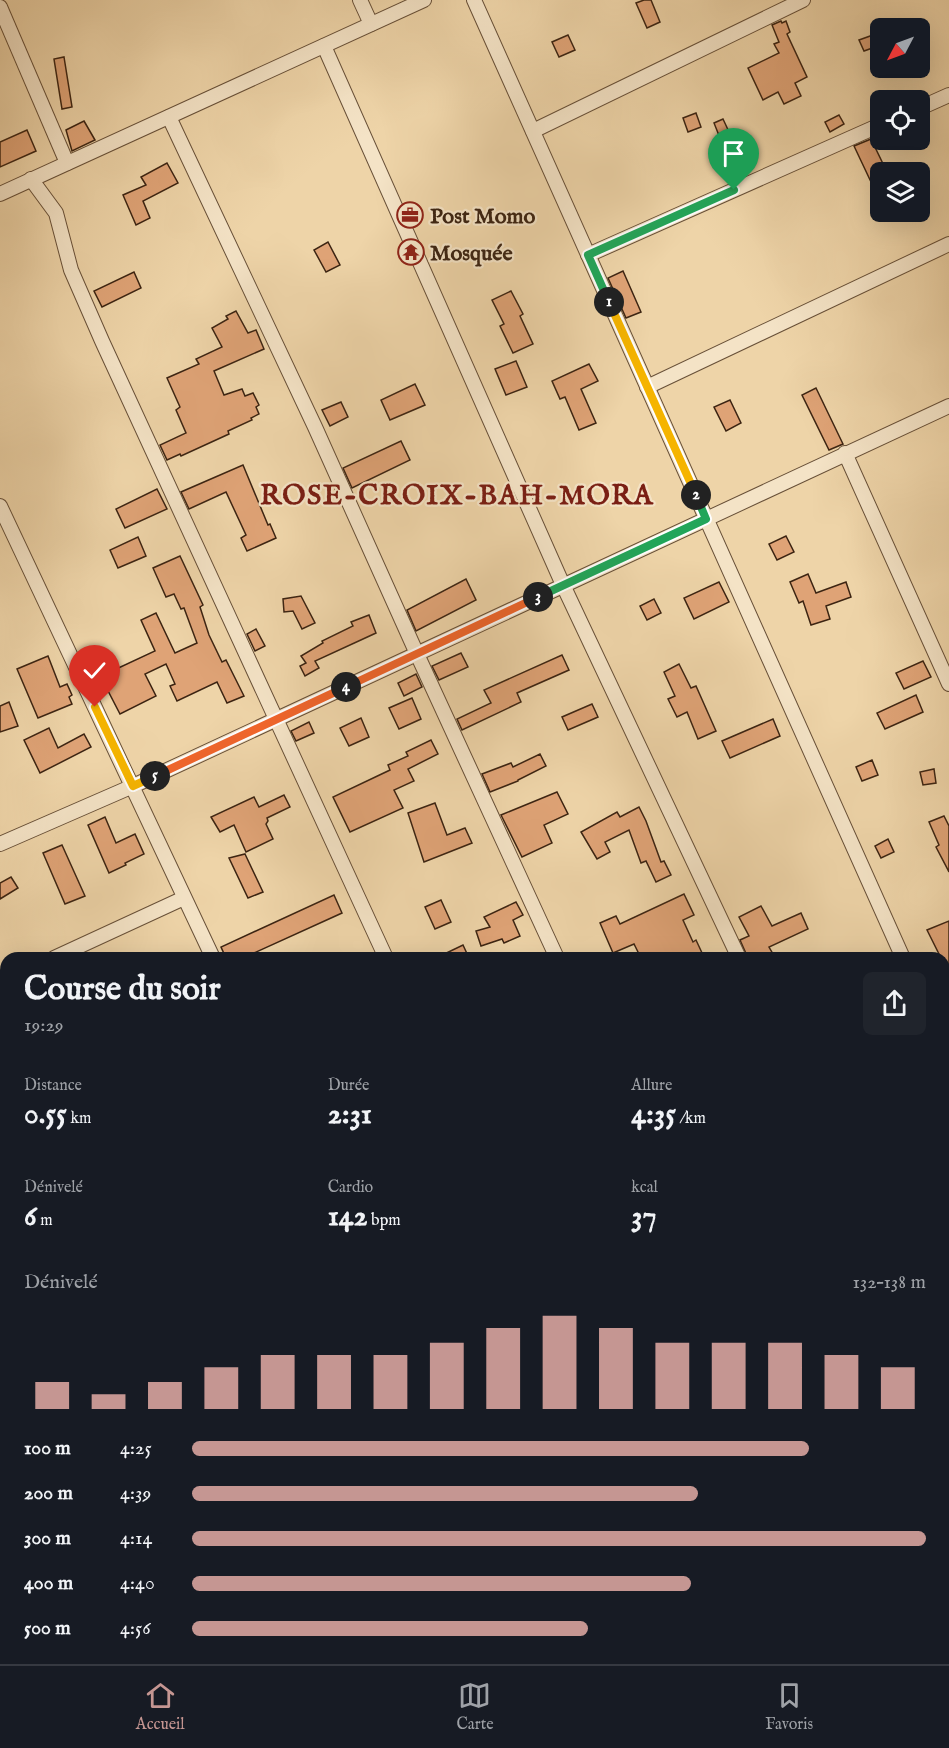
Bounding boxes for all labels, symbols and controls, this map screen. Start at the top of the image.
north arrow [870,18,930,78]
map controls [870,18,930,222]
button: locate [870,90,930,150]
pin [708,128,759,190]
icon: arrive [717,137,750,170]
button: layers [870,162,930,222]
office icon: Post Momo [395,200,425,230]
place label: Post Momo [430,203,535,231]
temple icon: Mosquée [396,237,426,267]
place label: Mosquée [430,240,513,268]
pin: 1 [594,287,624,317]
text: 1 [606,292,612,312]
district label: ROSE-CROIX-BAH-MORA [260,479,654,514]
pin: 2 [681,480,711,510]
text: 2 [692,485,700,505]
pin: 3 [523,582,553,612]
text: 3 [535,587,541,607]
pin [69,645,120,707]
icon: check [78,654,111,687]
pin: 4 [331,672,361,702]
text: 4 [342,677,350,697]
pin: 5 [140,761,170,791]
text: 5 [152,766,158,786]
text: Course du soir [24,969,221,1011]
button: share [863,972,926,1035]
text: 19:29 [24,1013,64,1038]
text: Distance [24,1076,82,1096]
text: Durée [328,1076,369,1096]
text: Allure [631,1076,672,1096]
text: 0.55 [24,1096,67,1134]
text: 2:31 [328,1096,372,1134]
text: 4:35 [631,1096,676,1134]
text: km [67,1109,91,1129]
text: /km [676,1109,706,1129]
text: Dénivelé [24,1178,83,1198]
text: Cardio [328,1178,373,1198]
text: kcal [631,1178,658,1198]
text: 6 [24,1198,37,1236]
text: 142 [328,1198,368,1236]
text: 37 [631,1198,657,1236]
text: m [37,1211,53,1231]
text: bpm [368,1211,401,1231]
text: Dénivelé [24,1270,98,1295]
text: 132–138 m [852,1270,926,1295]
text: 100 m [24,1436,71,1461]
text: 4:25 [120,1436,152,1461]
text: 200 m [24,1481,73,1506]
text: 4:39 [120,1481,151,1506]
text: 300 m [24,1526,71,1551]
text: 4:14 [120,1526,152,1551]
text: 400 m [24,1571,73,1596]
text: 4:40 [120,1571,155,1596]
text: 500 m [24,1616,71,1641]
text: 4:56 [120,1616,151,1641]
tab: Accueil [136,1679,185,1735]
tab: Carte [456,1679,493,1735]
tab: Favoris [765,1679,813,1735]

